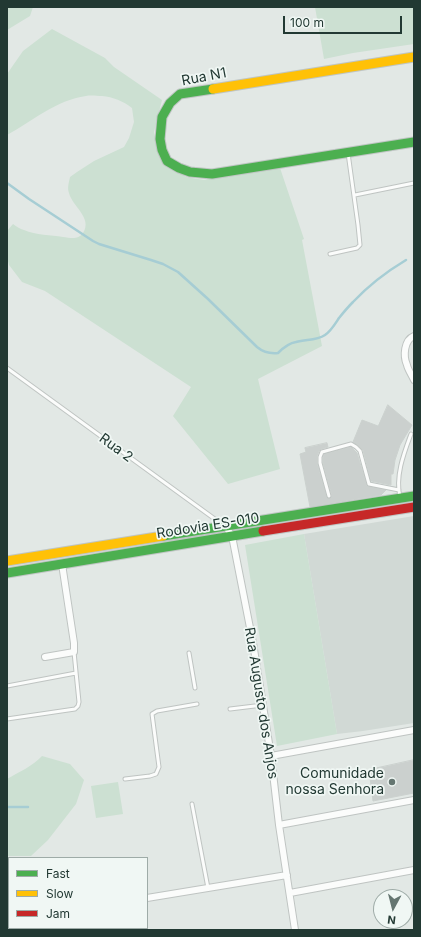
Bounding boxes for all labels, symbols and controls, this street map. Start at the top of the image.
scale bar [285,8,404,34]
text: 100 m [290,15,324,30]
street label: Rua N1 [180,64,228,90]
street label: Rua 2 [96,430,136,466]
street label: Rodovia ES-010 [155,510,261,542]
street label: Rua Augusto dos Anjos [241,626,281,780]
place label: Comunidade nossa Senhora [286,766,384,798]
marker: Comunidade nossa Senhora [387,777,397,787]
legend [8,857,148,929]
text: Fast [46,866,70,881]
text: Slow [46,886,73,901]
north arrow [373,889,413,929]
text: Jam [46,906,70,921]
text: N [387,912,397,927]

